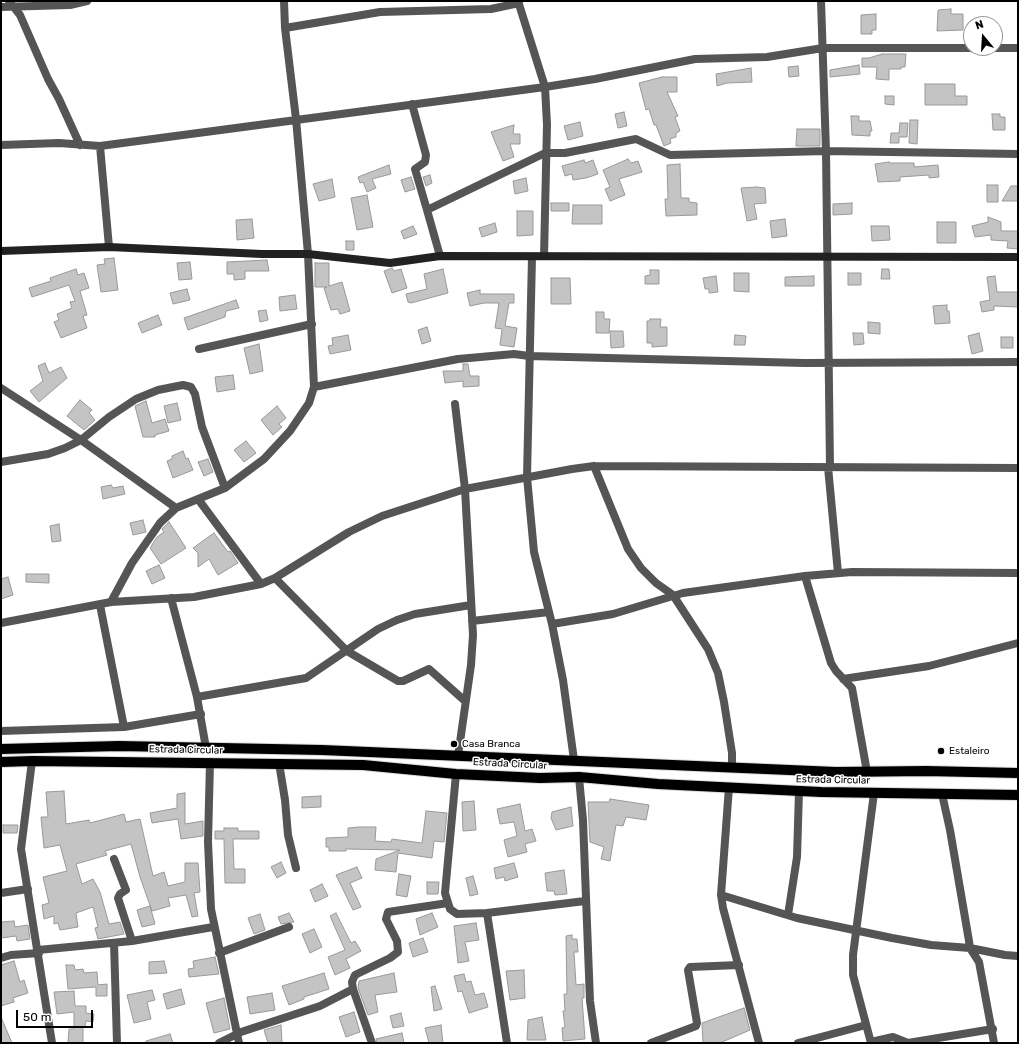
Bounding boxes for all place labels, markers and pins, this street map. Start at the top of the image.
place label: Casa Branca [462,738,520,750]
marker: Casa Branca [449,739,459,749]
place label: Estaleiro [949,745,989,757]
marker: Estaleiro [936,746,946,756]

